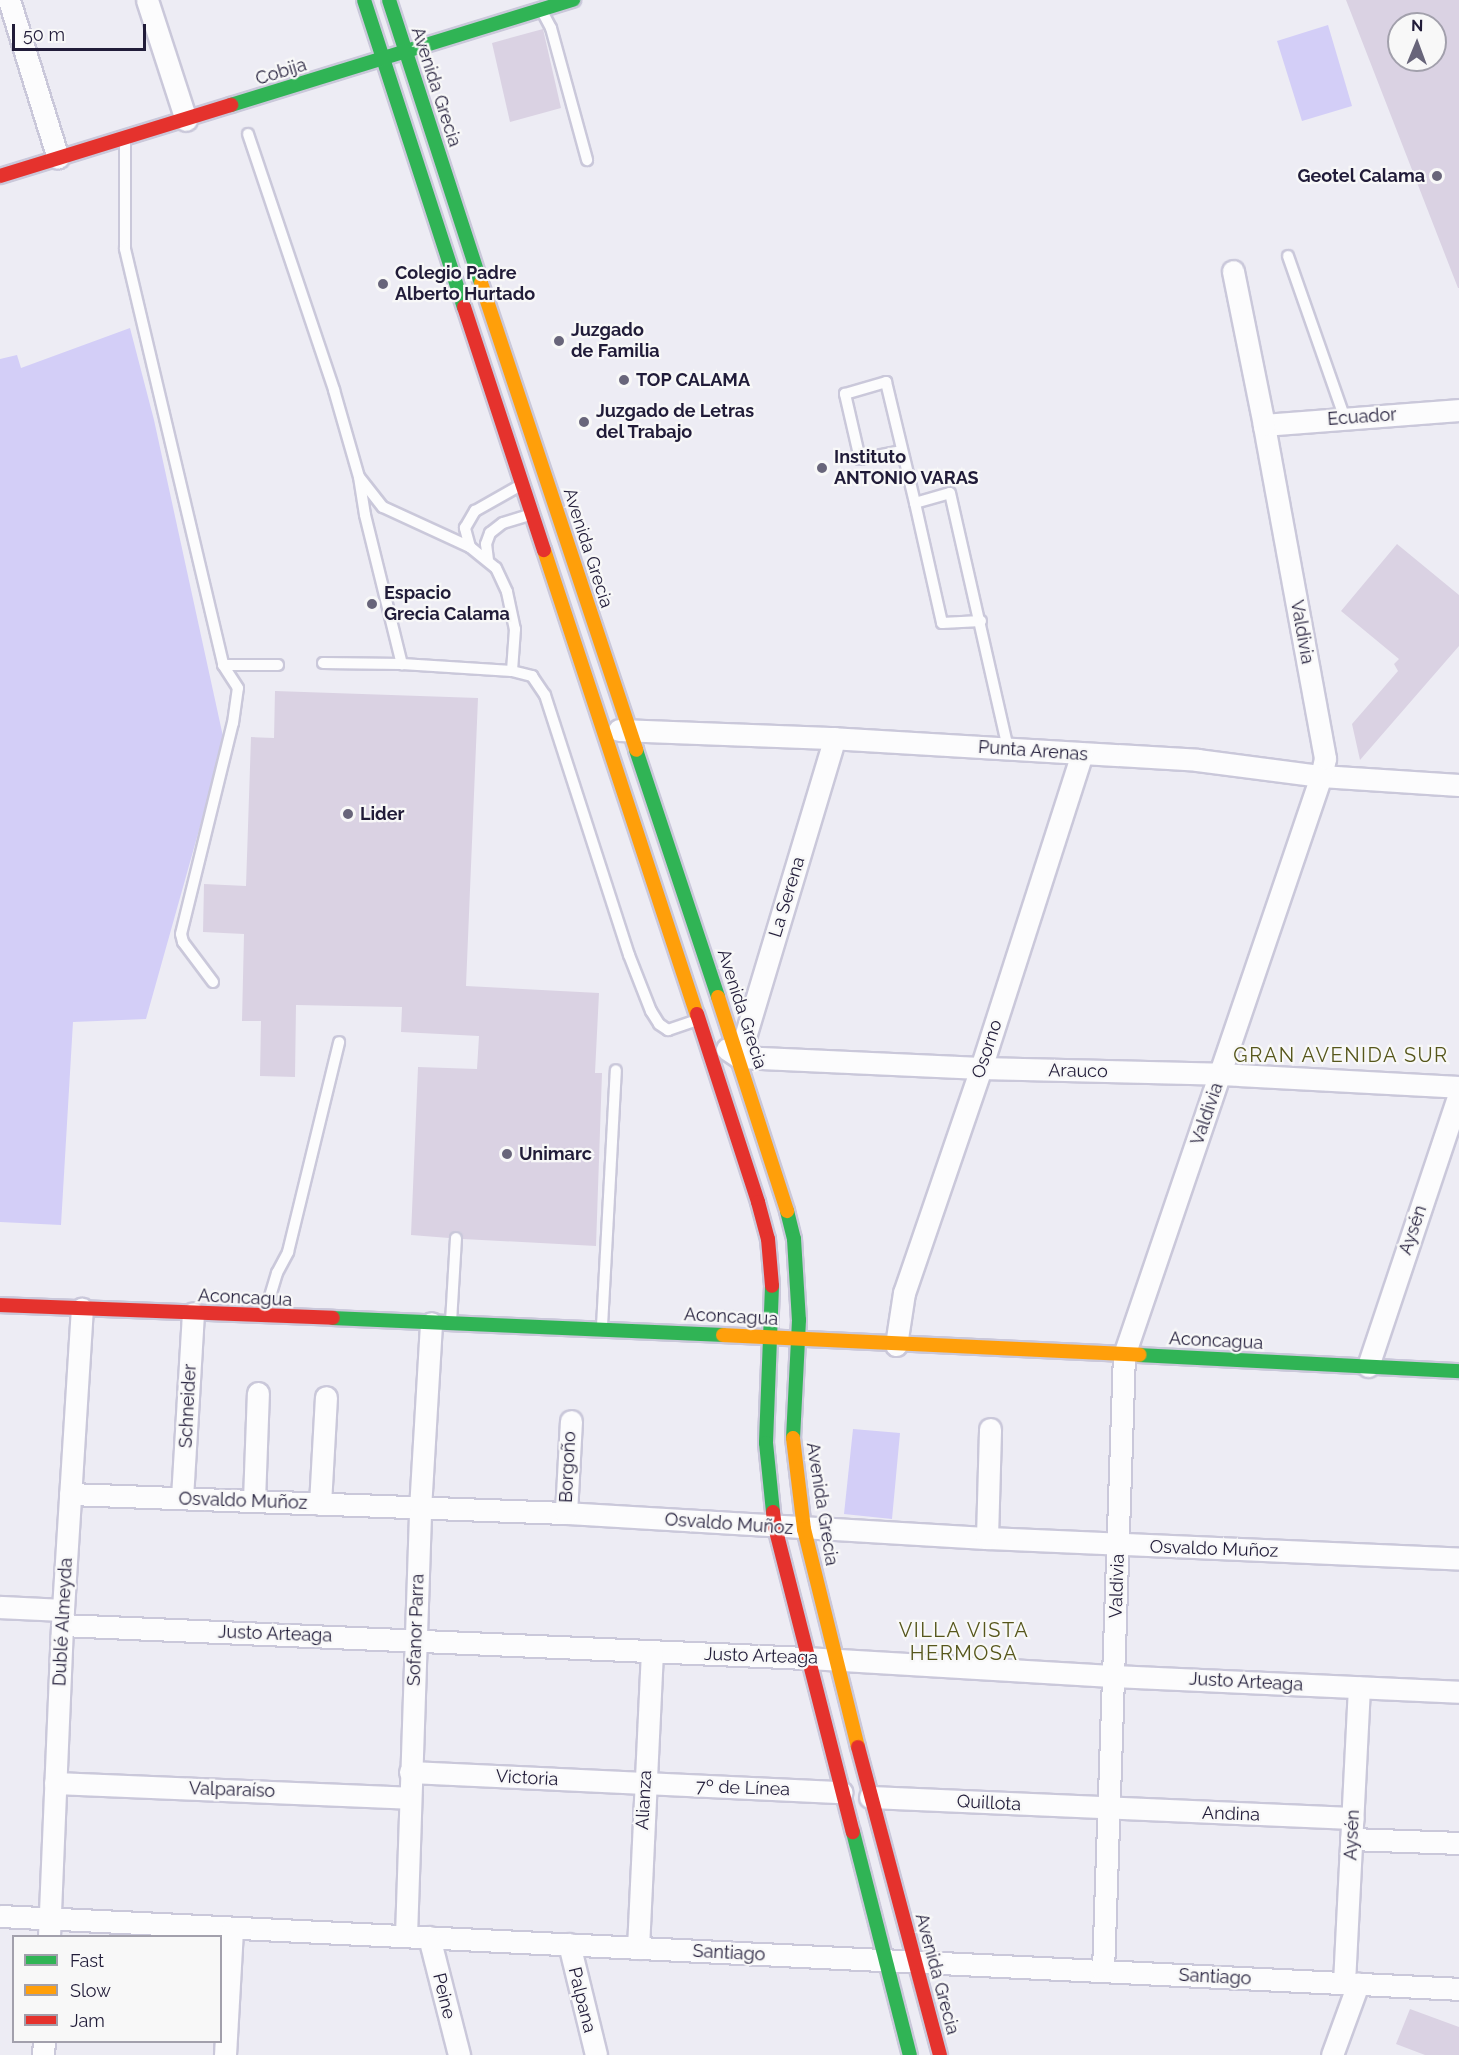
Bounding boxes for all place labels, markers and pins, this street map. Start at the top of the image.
place label: Geotel Calama [1297,165,1425,187]
marker: Geotel Calama [1430,169,1444,183]
place label: Colegio Padre Alberto Hurtado [395,263,535,306]
marker: Colegio Padre Alberto Hurtado [376,277,390,291]
place label: Juzgado de Familia [571,320,660,362]
marker: Juzgado de Familia [552,334,566,348]
place label: TOP CALAMA [636,369,751,391]
marker: TOP CALAMA [617,373,631,387]
place label: Juzgado de Letras del Trabajo [596,401,754,444]
marker: Juzgado de Letras del Trabajo [577,415,591,429]
place label: Instituto ANTONIO VARAS [834,447,979,490]
marker: Instituto ANTONIO VARAS [815,461,829,475]
place label: Espacio Grecia Calama [384,583,510,626]
marker: Espacio Grecia Calama [365,597,379,611]
place label: Lider [360,803,404,825]
marker: Lider [341,807,355,821]
place label: Unimarc [519,1143,592,1165]
marker: Unimarc [500,1147,514,1161]

